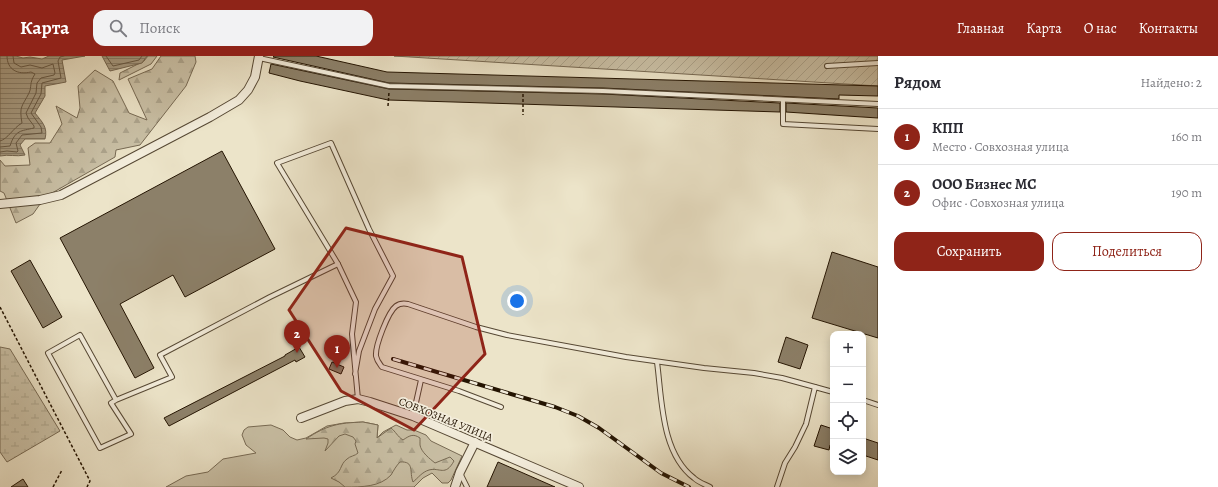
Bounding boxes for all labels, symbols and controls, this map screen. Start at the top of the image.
search box [93,10,373,46]
text: Карта [20,15,69,41]
icon: search [107,17,129,39]
text: Поиск [139,18,180,38]
text: Главная [957,19,1004,38]
text: Карта [1026,19,1062,38]
text: О нас [1084,19,1117,38]
text: Контакты [1139,19,1198,38]
text: Рядом [894,71,941,94]
text: Найдено: 2 [1141,74,1202,91]
text: КПП [932,118,964,138]
text: 1 [905,128,909,145]
text: 160 m [1171,128,1202,145]
text: Место · Совхозная улица [932,138,1069,155]
text: ООО Бизнес МС [932,174,1036,194]
text: 2 [904,184,910,201]
text: 190 m [1171,184,1202,201]
text: Офис · Совхозная улица [932,194,1064,211]
button: Сохранить [894,232,1044,271]
button: Поделиться [1052,232,1202,271]
your location [507,291,527,311]
pin: 2 [284,320,310,353]
map controls [830,331,866,475]
button: + [830,331,866,367]
pin: 1 [324,335,350,368]
button: − [830,367,866,403]
street label: СОВХОЗНАЯ УЛИЦА [397,394,496,445]
button: locate [830,403,866,439]
button: layers [830,439,866,475]

